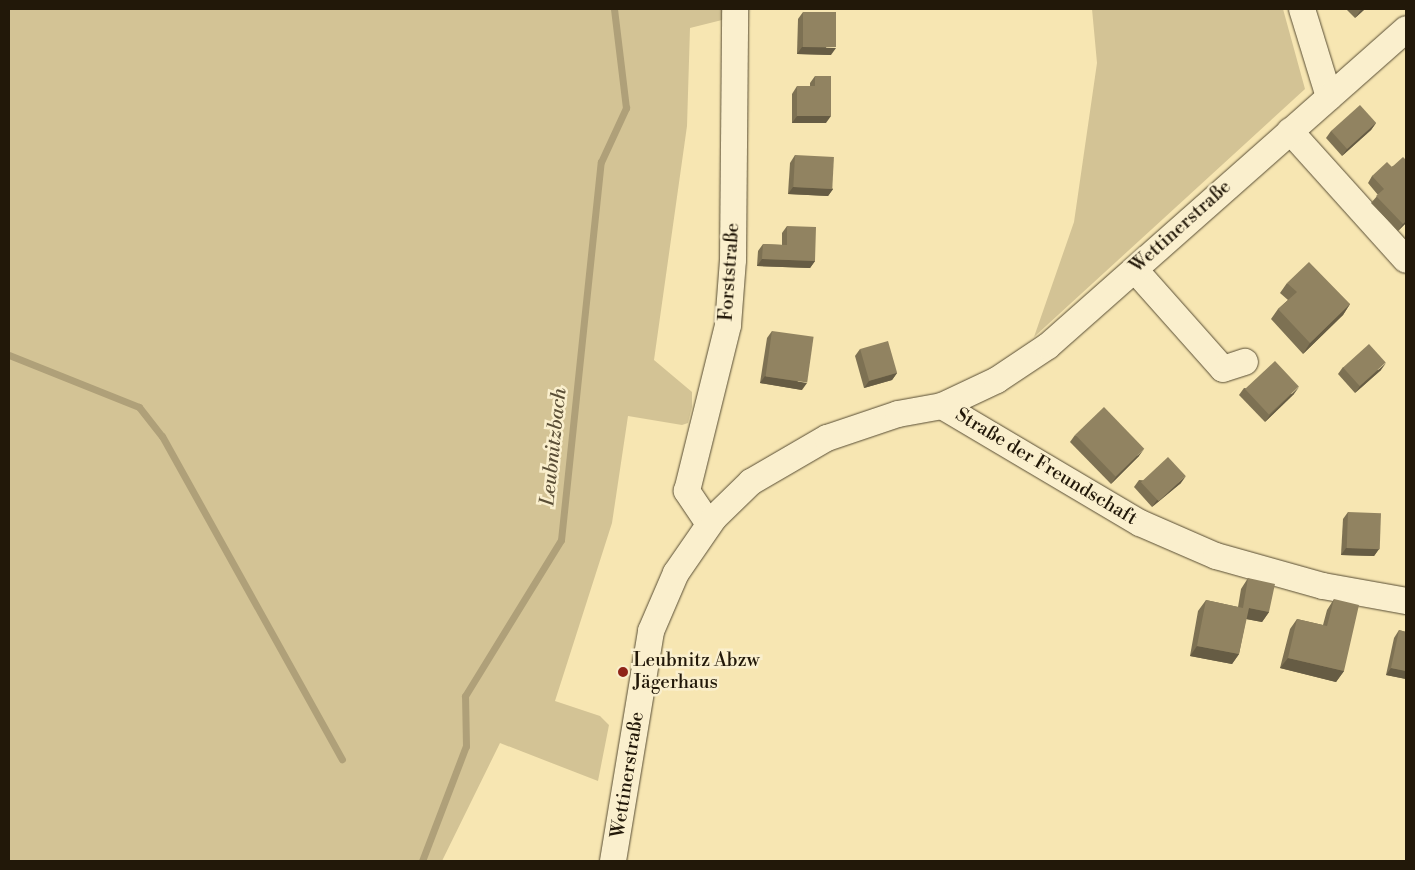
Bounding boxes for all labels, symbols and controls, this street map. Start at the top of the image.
street label: Wettinerstraße [1126,176,1236,278]
street label: Forststraße [715,222,745,322]
water label: Leubnitzbach [536,387,572,507]
street label: Straße der Freundschaft [951,404,1141,530]
place label: Leubnitz Abzw Jägerhaus [633,650,760,694]
marker: Leubnitz Abzw Jägerhaus [617,666,629,678]
street label: Wettinerstraße [607,710,649,840]

